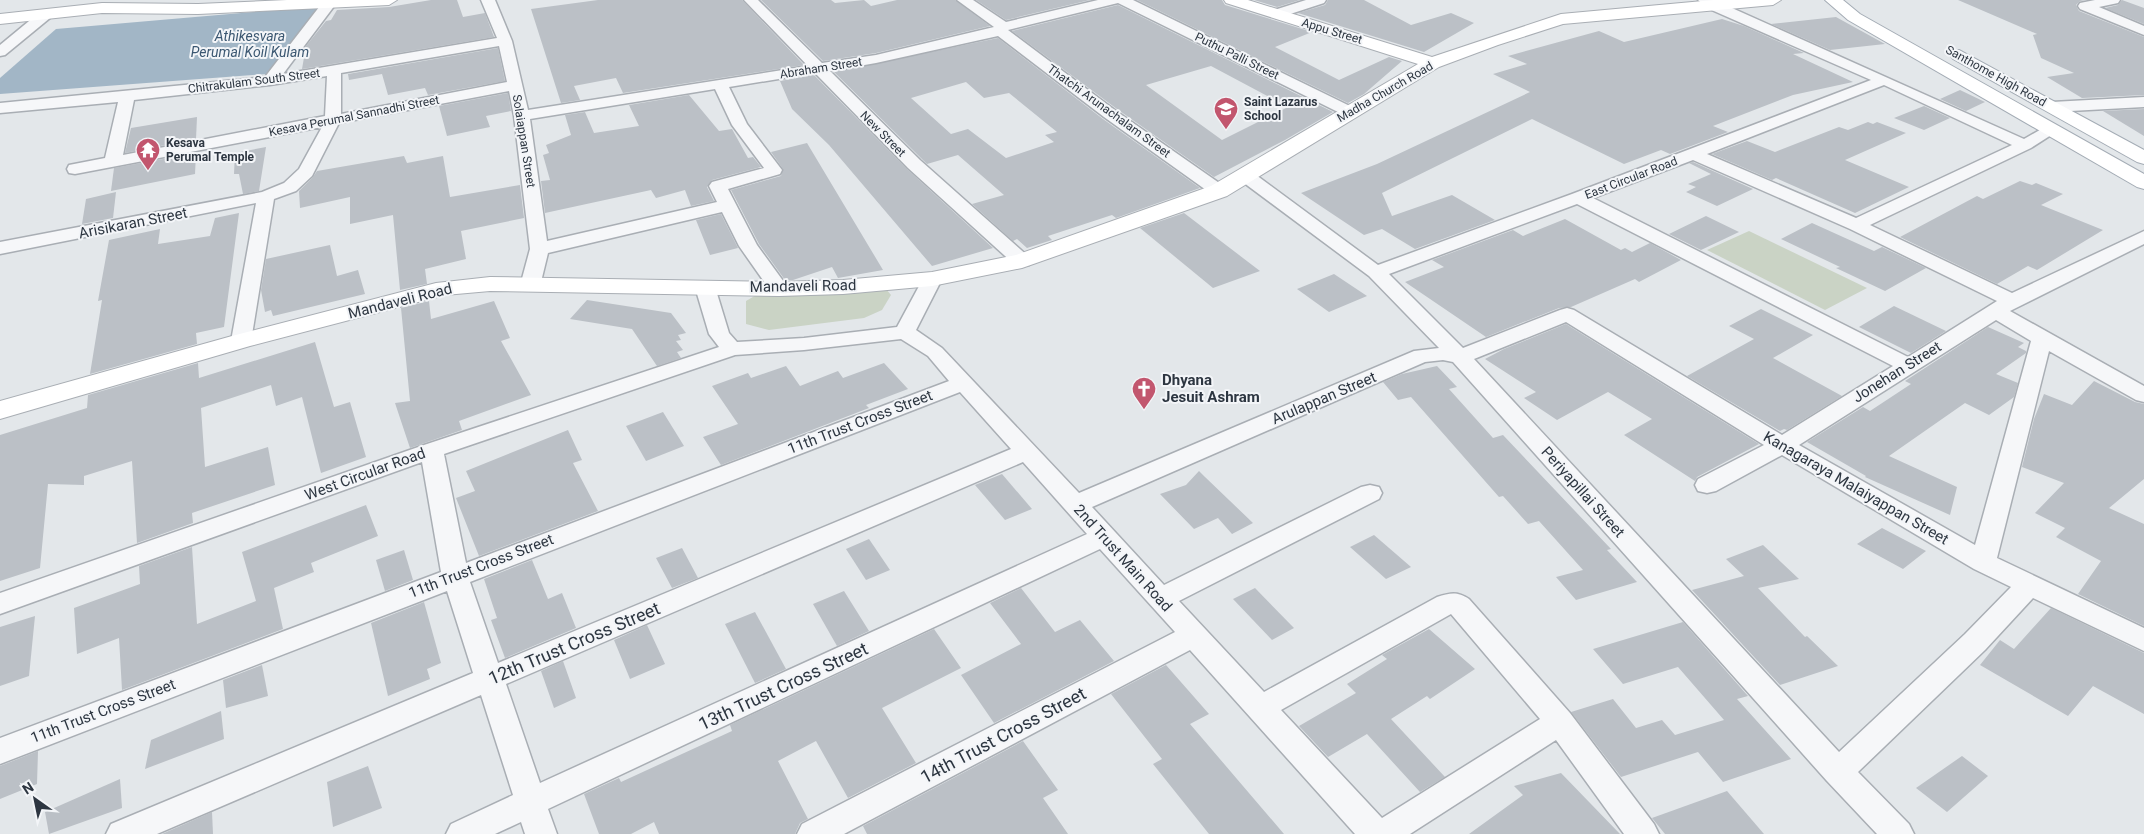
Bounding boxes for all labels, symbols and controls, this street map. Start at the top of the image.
street label: Appu Street [1300,15,1364,47]
water label: Athikesvara Perumal Koil Kulam [191,28,309,60]
street label: Puthu Palli Street [1193,30,1281,82]
street label: Santhome High Road [1943,43,2049,109]
street label: Abraham Street [779,55,863,81]
street label: Madha Church Road [1335,59,1435,125]
street label: Thatchi Arunachalam Street [1045,62,1173,160]
street label: Chitrakulam South Street [187,66,321,96]
street label: Kesava Perumal Sannadhi Street [268,93,441,139]
street label: Solaiappan Street [510,93,538,189]
place label: Saint Lazarus School [1244,95,1317,123]
school or university icon: Saint Lazarus School [1213,96,1239,130]
street label: New Street [857,108,909,160]
place label: Kesava Perumal Temple [166,136,255,164]
temple icon: Kesava Perumal Temple [135,137,161,171]
street label: East Circular Road [1583,154,1679,202]
street label: Arisikaran Street [77,204,189,242]
street label: Mandaveli Road [750,276,856,296]
street label: Mandaveli Road [346,279,454,323]
street label: Jonehan Street [1849,338,1945,406]
street label: Arulappan Street [1269,368,1379,428]
place label: Dhyana Jesuit Ashram [1162,371,1260,406]
church icon: Dhyana Jesuit Ashram [1131,376,1157,410]
street label: 11th Trust Cross Street [785,386,935,458]
street label: Kanagaraya Malaiyappan Street [1760,428,1952,549]
street label: Periyapillai Street [1538,443,1628,541]
street label: West Circular Road [302,444,428,504]
street label: 2nd Trust Main Road [1070,501,1176,615]
street label: 11th Trust Cross Street [406,530,556,602]
street label: 12th Trust Cross Street [485,597,663,689]
street label: 13th Trust Cross Street [695,637,871,734]
street label: 11th Trust Cross Street [28,675,178,747]
street label: 14th Trust Cross Street [917,682,1089,788]
north arrow [10,774,60,824]
text: N [19,779,36,798]

